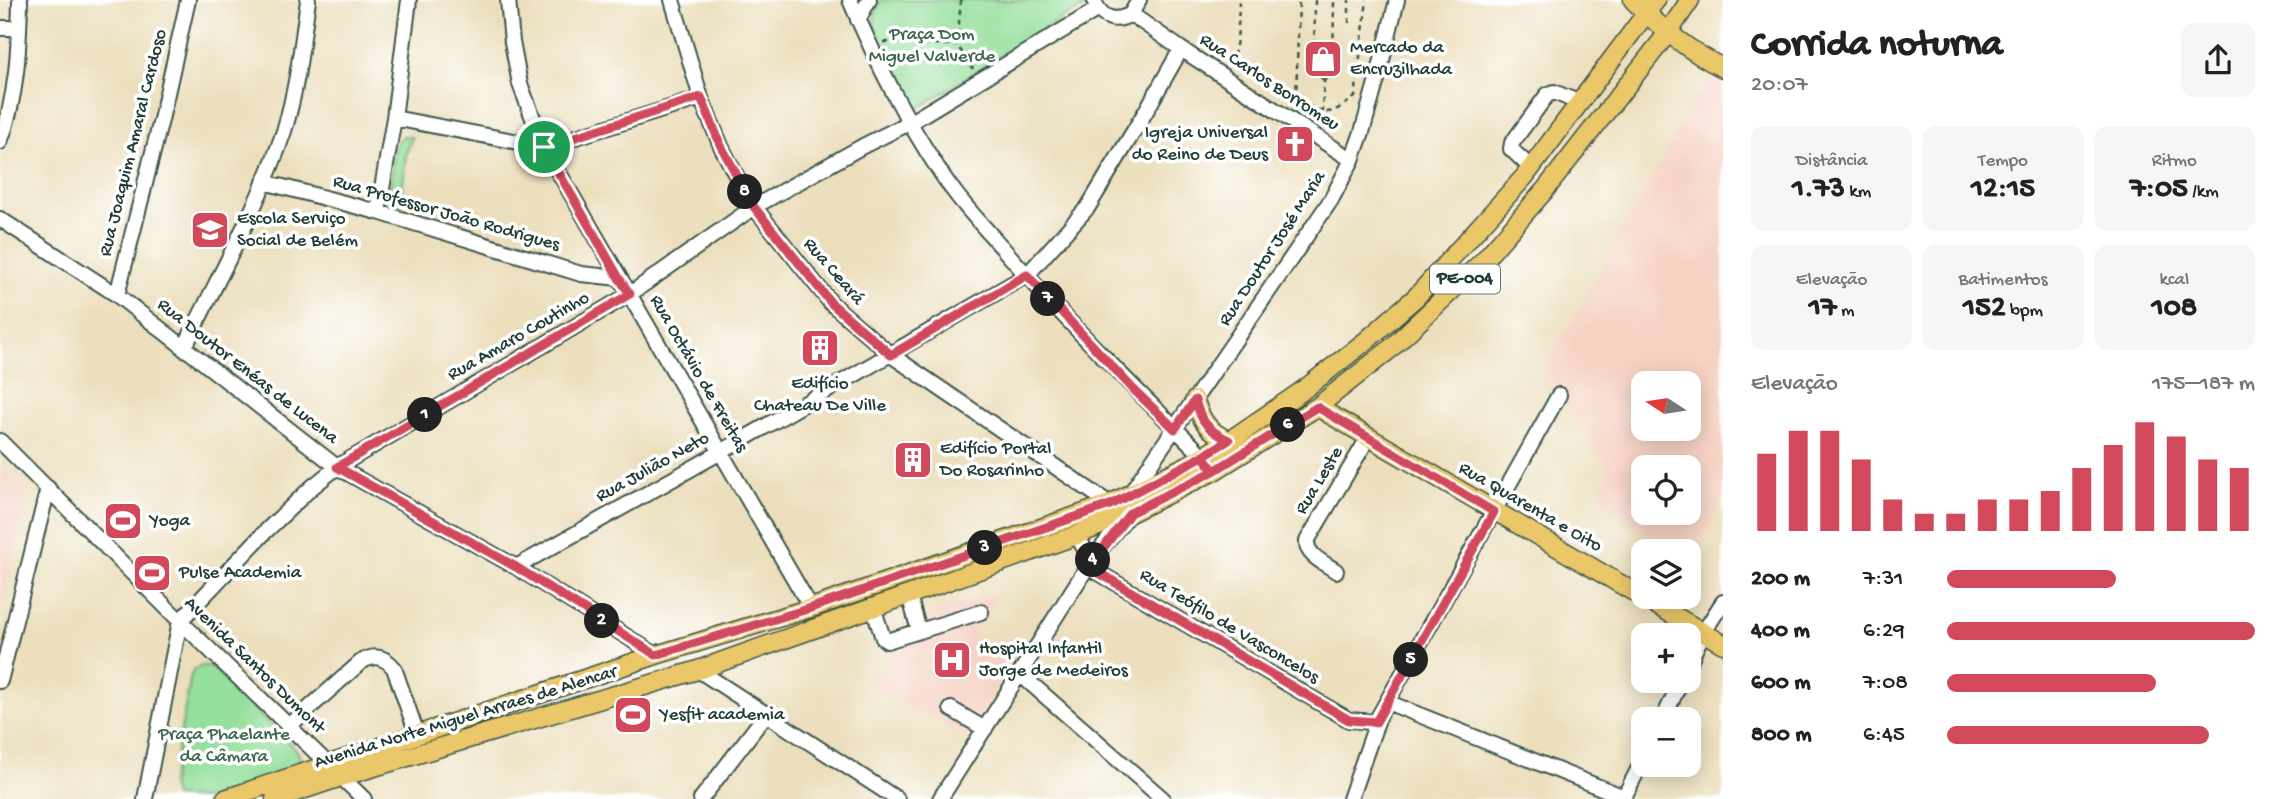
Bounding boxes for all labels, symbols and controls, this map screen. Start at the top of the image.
button: share [2181,23,2255,97]
park label: Praça Dom Miguel Valverde [869,24,996,69]
text: Corrida noturna [1751,24,2003,68]
street label: Rua Joaquim Amaral Cardoso [95,27,173,259]
street label: Rua Carlos Borromeu [1195,29,1343,137]
place label: Mercado da Encruzilhada [1350,37,1454,82]
shop icon: Mercado da Encruzilhada [1302,38,1344,80]
text: 20:07 [1751,72,1808,99]
pin [514,117,574,177]
place label: Igreja Universal do Reino de Deus [1132,122,1269,167]
church icon: Igreja Universal do Reino de Deus [1274,123,1316,165]
icon: arrive [525,128,563,166]
text: Distância [1796,150,1868,173]
text: Tempo [1978,150,2028,173]
text: Ritmo [2152,150,2197,173]
street label: Rua Doutor José Maria [1214,166,1333,331]
street label: Rua Professor João Rodrigues [330,171,563,258]
text: 1.73 [1792,173,1845,208]
text: 12:15 [1971,173,2035,208]
text: 7:05 [2130,173,2188,208]
pin: 8 [728,174,762,210]
text: 8 [739,180,750,203]
text: km [1845,181,1871,204]
text: /km [2188,181,2219,204]
place label: Escola Serviço Social de Belém [237,208,358,253]
school or university icon: Escola Serviço Social de Belém [189,209,231,251]
street label: Rua Ceará [797,234,869,312]
road number: PE-004 [1430,264,1500,293]
text: Elevação [1796,269,1867,292]
text: Batimentos [1958,269,2048,292]
text: kcal [2159,269,2189,292]
pin: 7 [1030,282,1066,316]
street label: Rua Amaro Coutinho [444,287,594,387]
text: 7 [1043,287,1052,310]
street label: Rua Octávio de Freitas [644,291,753,458]
text: 17 [1809,292,1837,327]
text: 152 [1963,292,2006,327]
text: 108 [2152,292,2197,327]
street label: Rua Doutor Enéas de Lucena [152,294,343,451]
text: m [1837,300,1855,323]
text: bpm [2006,300,2043,323]
building icon: Edifício Chateau De Ville [799,327,841,369]
north arrow [1631,371,1701,441]
map controls [1631,371,1701,777]
text: Elevação [1751,371,1838,398]
text: 175–187 m [2152,371,2255,398]
place label: Edifício Chateau De Ville [754,373,886,418]
pin: 1 [408,398,442,432]
text: 1 [421,403,428,426]
pin: 6 [1270,408,1306,442]
text: 6 [1283,413,1292,436]
street label: Rua Julião Neto [592,427,714,509]
place label: Edifício Portal Do Rosarinho [938,438,1052,483]
building icon: Edifício Portal Do Rosarinho [892,439,934,481]
street label: Rua Leste [1291,443,1349,519]
button: locate [1631,455,1701,525]
street label: Rua Quarenta e Oito [1454,458,1606,559]
sports icon: Yoga [102,500,144,542]
place label: Yoga [148,510,191,533]
pin: 3 [968,530,1002,566]
text: 3 [980,536,989,559]
button: layers [1631,539,1701,609]
pin: 4 [1076,542,1110,578]
text: 4 [1088,548,1097,571]
sports icon: Pulse Academia [131,552,173,594]
place label: Pulse Academia [178,562,303,585]
street label: Rua Teófilo de Vasconcelos [1135,564,1324,690]
text: 200 m [1751,566,1810,593]
text: 7:31 [1863,566,1903,593]
street label: Avenida Santos Dumont [179,593,331,741]
pin: 2 [584,604,620,638]
text: 2 [597,609,606,632]
text: 400 m [1751,618,1810,645]
text: 6:29 [1863,618,1905,645]
button: + [1631,623,1701,693]
place label: Hospital Infantil Jorge de Medeiros [979,638,1129,683]
hospital icon: Hospital Infantil Jorge de Medeiros [931,639,973,681]
pin: 5 [1394,642,1428,678]
text: 5 [1406,648,1416,671]
street label: Avenida Norte Miguel Arraes de Alencar [312,660,622,775]
text: 600 m [1751,670,1811,697]
text: 7:08 [1863,670,1908,697]
sports icon: Yesfit academia [612,694,654,736]
place label: Yesfit academia [658,704,786,727]
button: − [1631,707,1701,777]
text: 800 m [1751,722,1812,749]
text: 6:45 [1863,722,1905,749]
park label: Praça Phaelante da Câmara [157,724,290,769]

